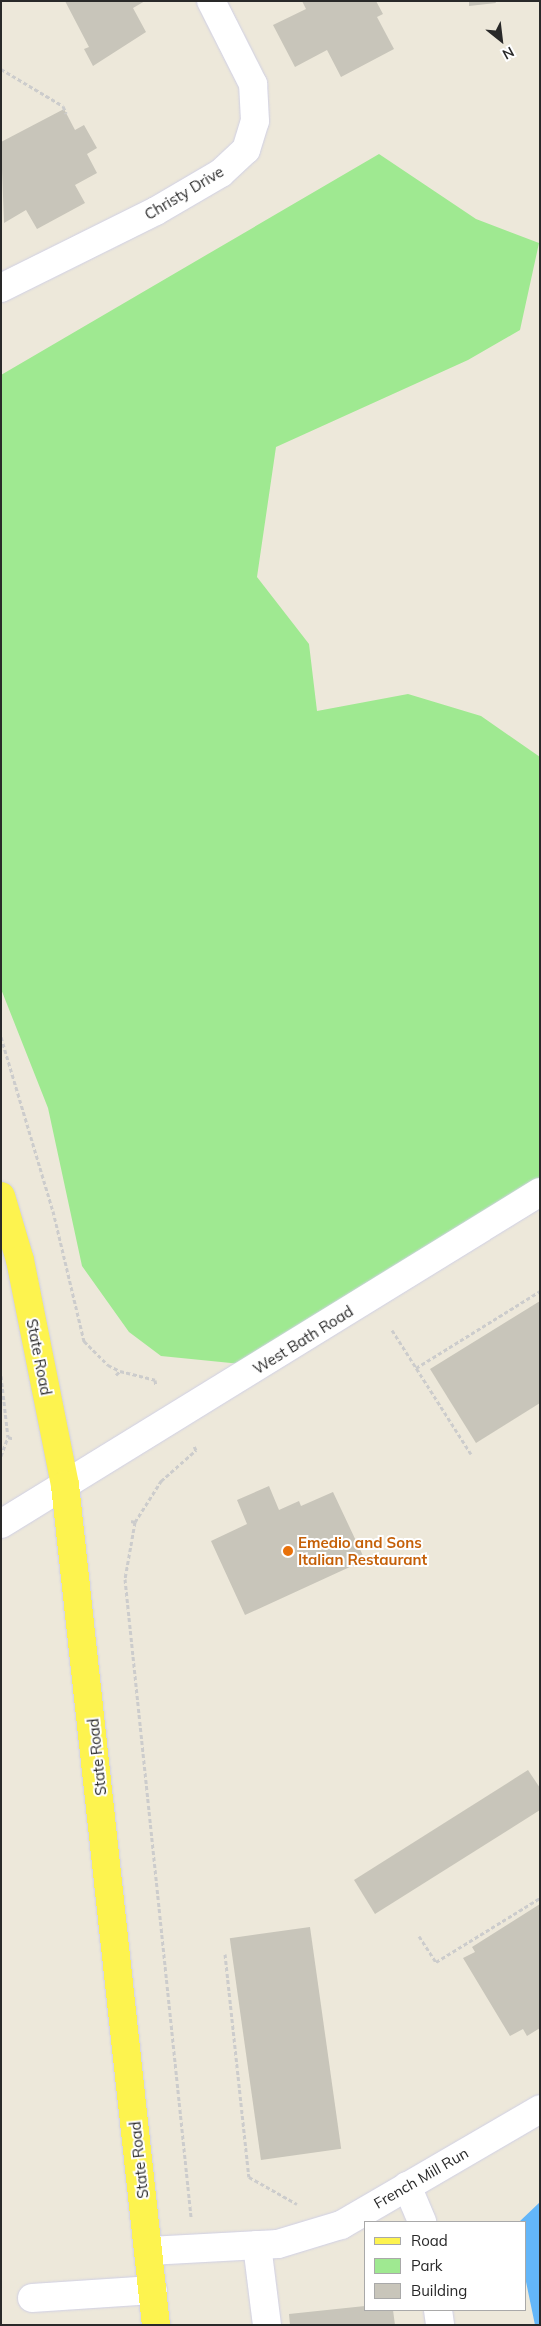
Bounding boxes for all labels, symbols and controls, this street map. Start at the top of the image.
north arrow [476,15,526,65]
text: N [499,43,517,64]
street label: Christy Drive [141,162,227,224]
street label: West Bath Road [250,1302,356,1378]
street label: State Road [23,1317,55,1397]
place label: Emedio and Sons Italian Restaurant [298,1533,427,1568]
marker: Emedio and Sons Italian Restaurant [282,1545,294,1557]
street label: State Road [84,1717,110,1797]
street label: State Road [126,2120,152,2200]
street label: French Mill Run [371,2144,471,2212]
legend [364,2221,526,2311]
text: Road [411,2231,448,2250]
text: Park [411,2256,443,2275]
text: Building [411,2281,467,2300]

